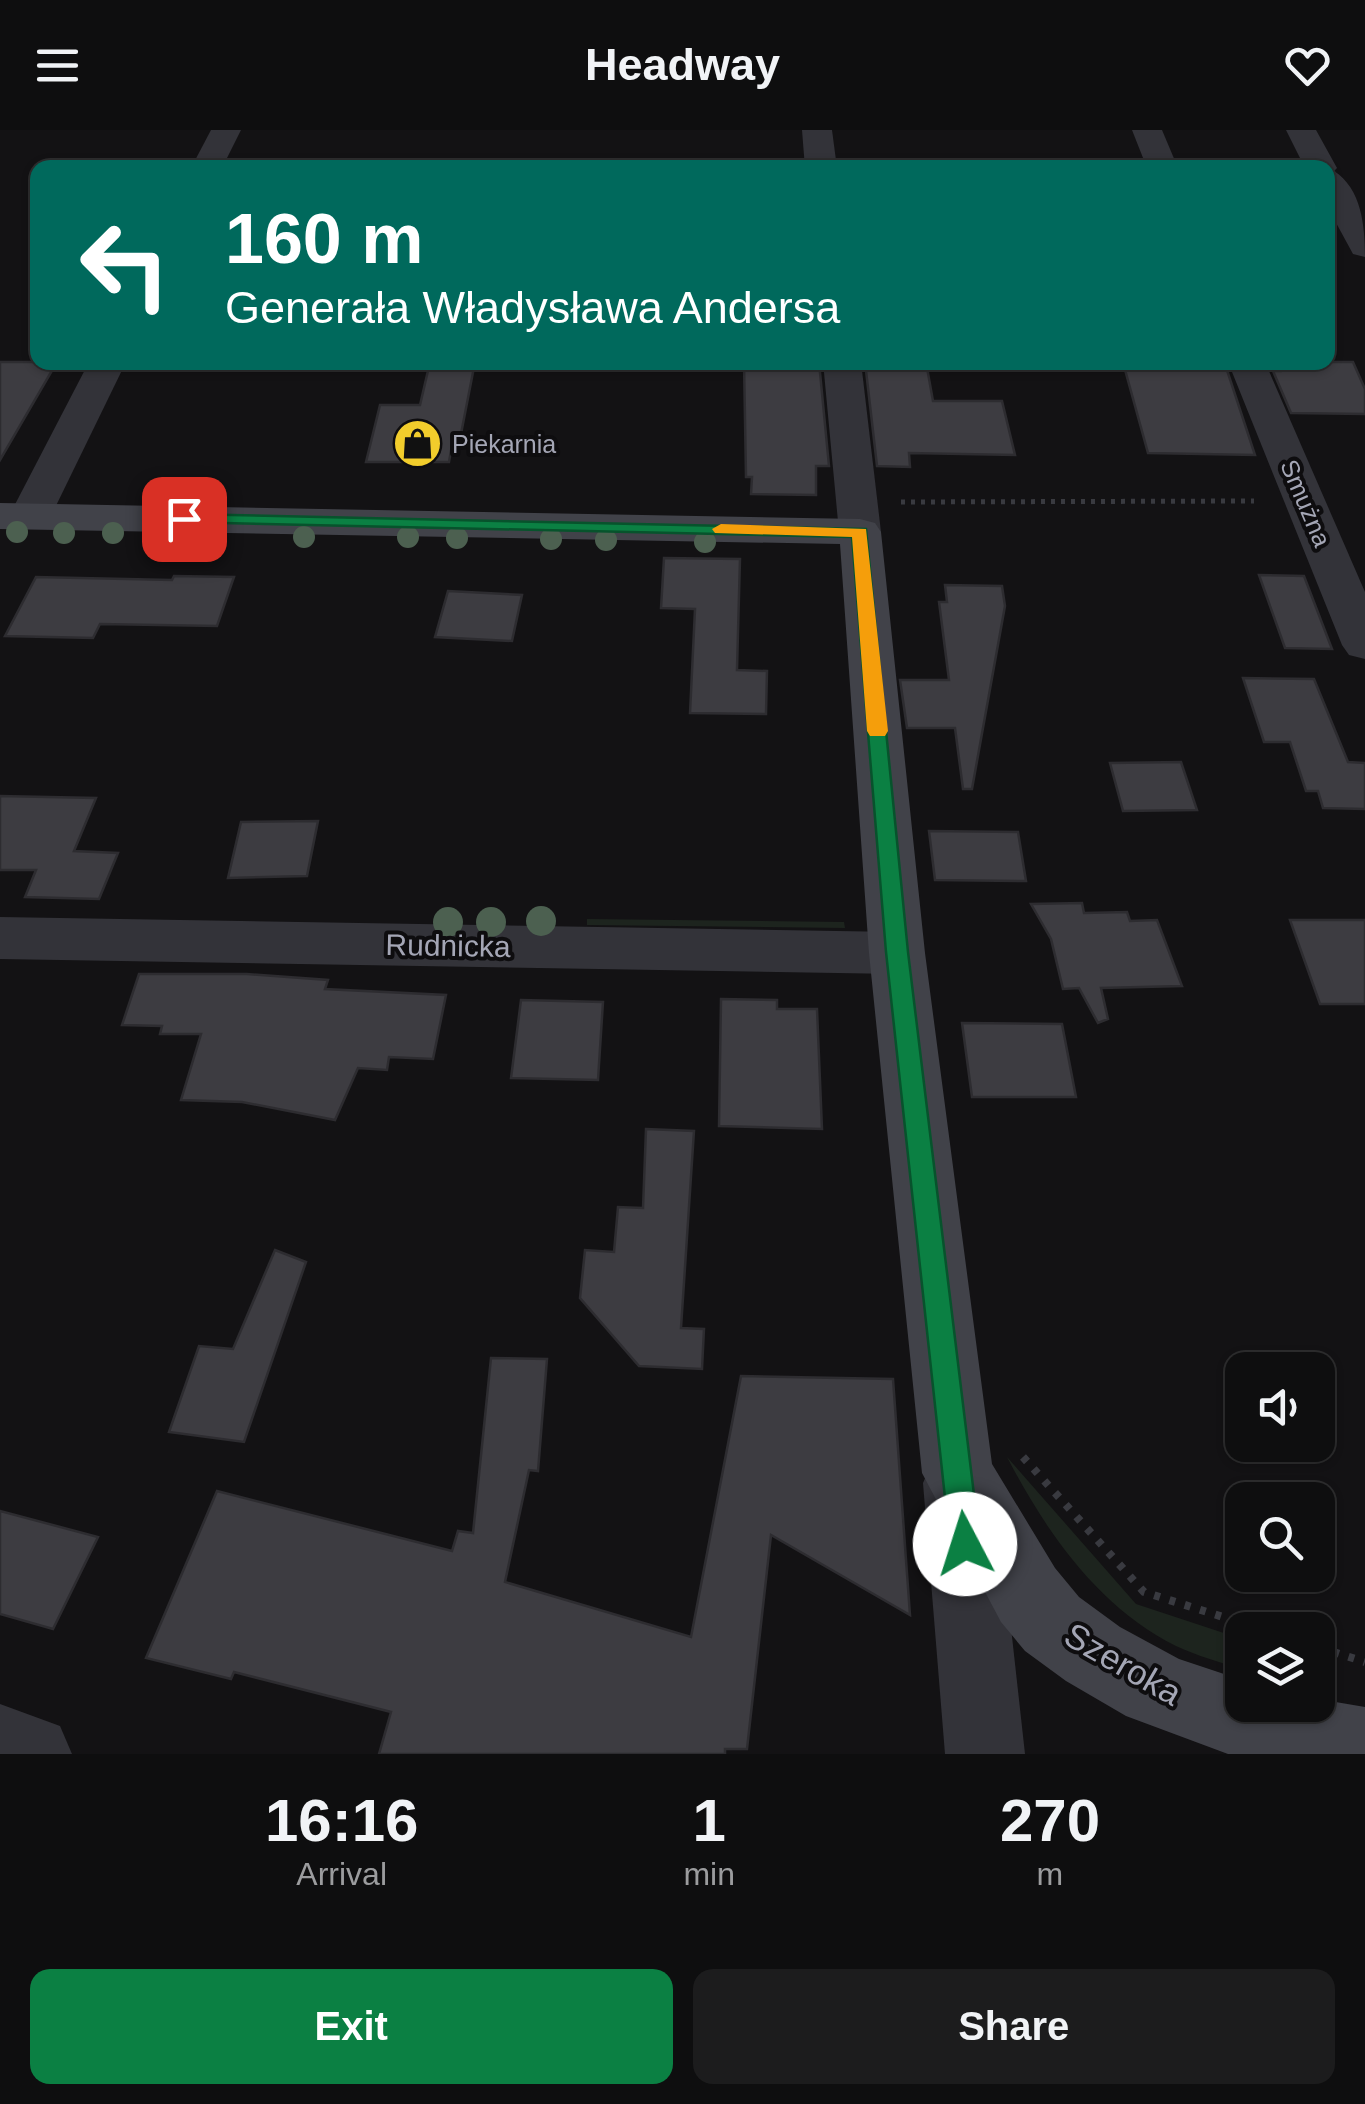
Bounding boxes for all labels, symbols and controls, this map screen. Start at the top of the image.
icon: menu [30,38,85,93]
icon: heart [1280,38,1335,93]
text: Headway [585,39,780,90]
icon: left [60,200,190,330]
text: 160 m [225,200,423,278]
text: Generała Władysława Andersa [225,282,840,333]
shop icon: Piekarnia [391,418,443,470]
place label: Piekarnia [452,430,556,458]
street label: Smużna [1275,455,1337,551]
pin [142,477,227,562]
icon: arrive [157,492,212,547]
street label: Rudnicka [385,928,511,963]
map controls [1225,1352,1335,1722]
button: sound [1225,1352,1335,1462]
button: search [1225,1482,1335,1592]
position arrow [913,1492,1017,1596]
button: layers [1225,1612,1335,1722]
street label: Szeroka [1058,1615,1189,1713]
text: 16:16 [265,1787,418,1854]
text: 1 [692,1787,726,1854]
text: 270 [1000,1787,1100,1854]
text: Arrival [296,1856,387,1892]
text: min [683,1856,735,1892]
text: m [1037,1856,1063,1892]
button: Exit [30,1969,673,2084]
button: Share [693,1969,1335,2084]

